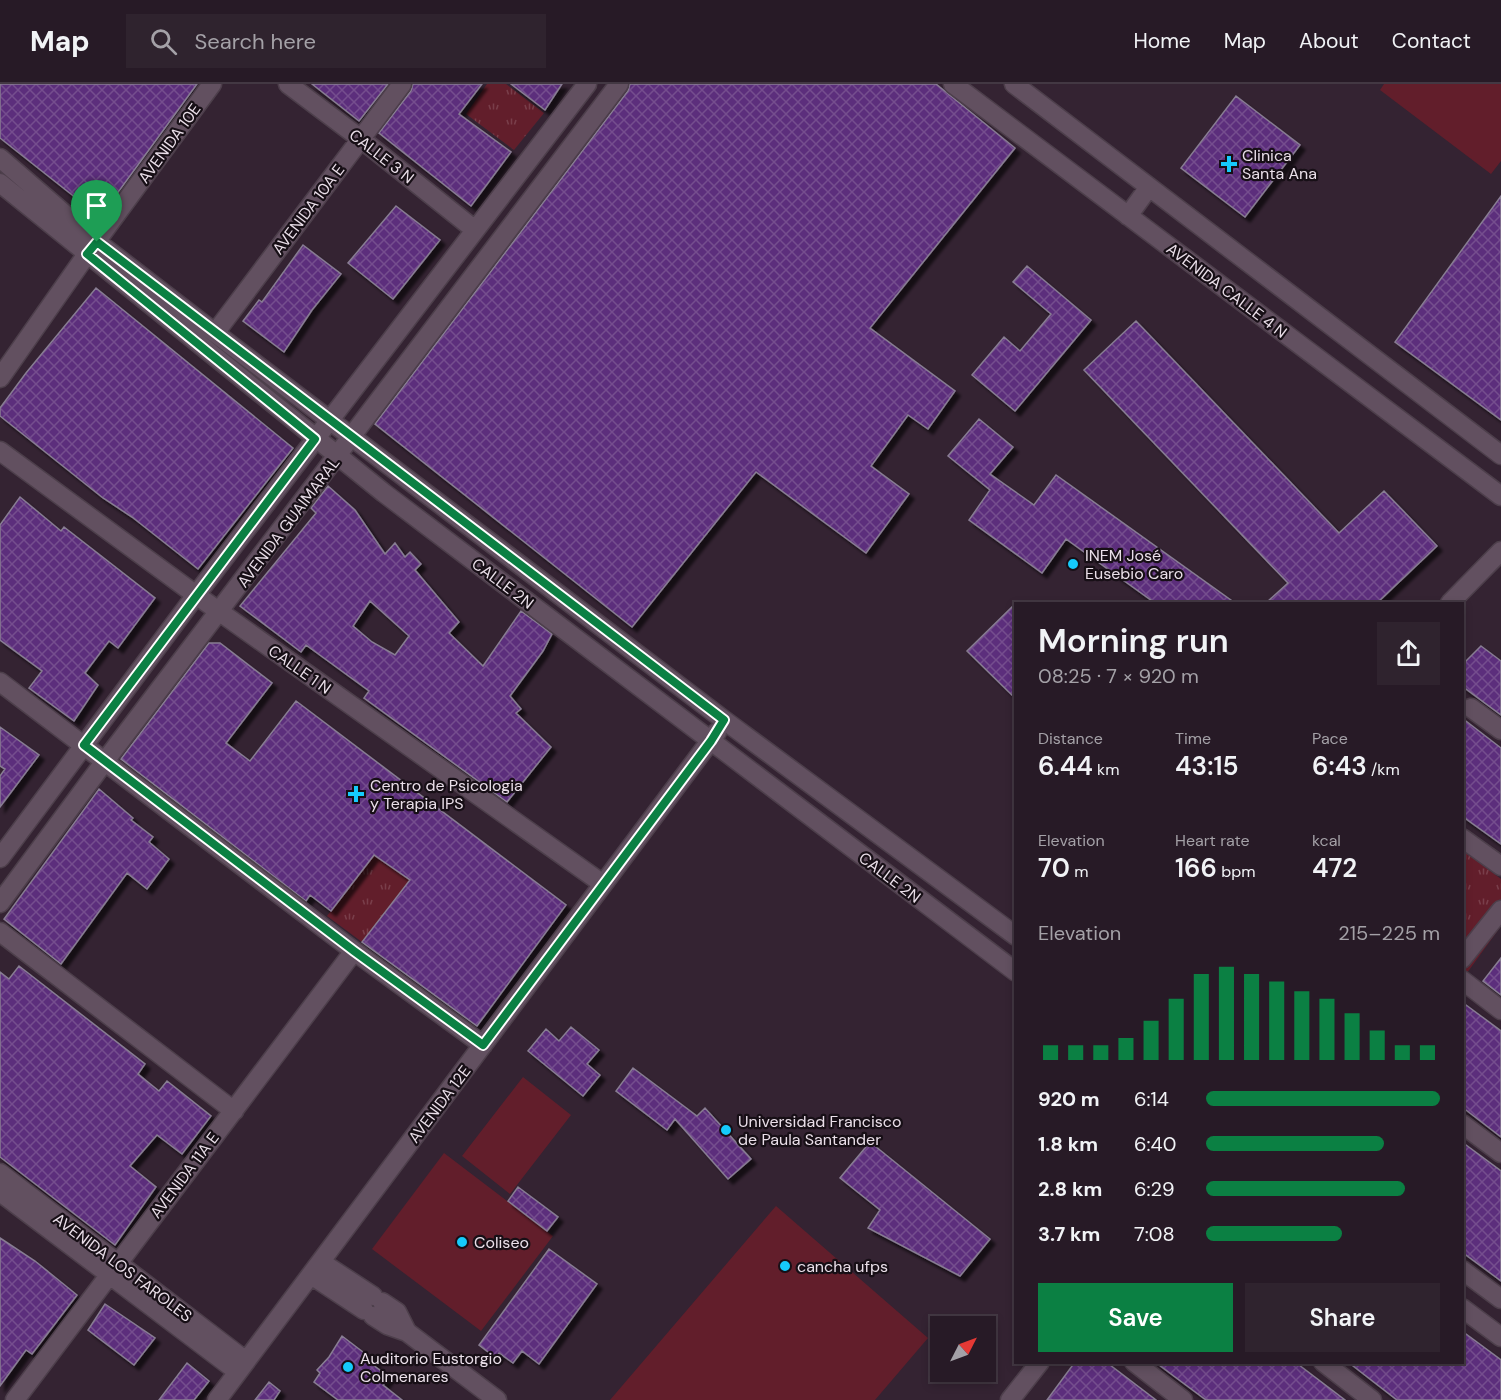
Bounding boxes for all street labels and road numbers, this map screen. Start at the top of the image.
street label: AVENIDA 10E [133,99,205,187]
street label: CALLE 3 N [345,124,418,188]
street label: AVENIDA 10A E [268,160,349,259]
street label: AVENIDA CALLE 4 N [1162,238,1291,343]
street label: AVENIDA GUAIMARAL [233,453,344,592]
street label: CALLE 2N [468,553,538,614]
street label: CALLE 1 N [264,640,335,699]
street label: CALLE 2N [855,847,925,908]
street label: AVENIDA 12E [403,1061,475,1147]
street label: AVENIDA 11A E [145,1128,224,1223]
street label: AVENIDA LOS FAROLES [49,1208,196,1327]

